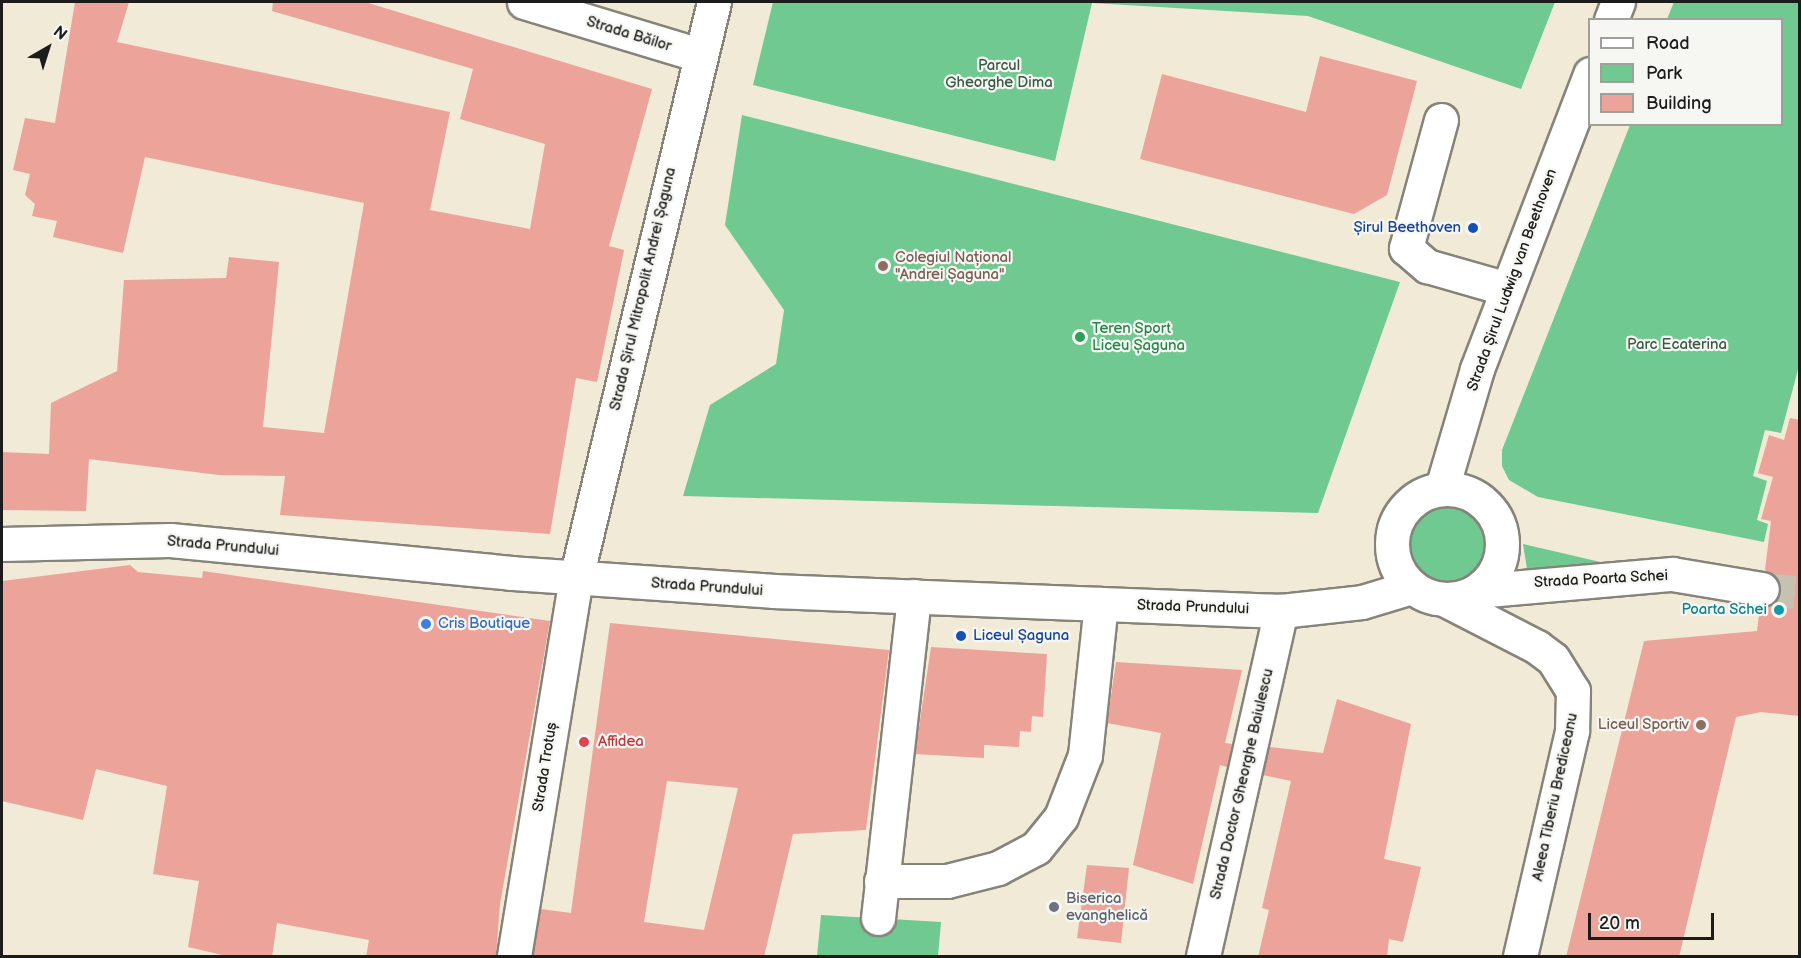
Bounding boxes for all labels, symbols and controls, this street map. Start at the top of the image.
street label: Strada Băilor [584,13,674,55]
north arrow [18,18,78,78]
legend [1588,18,1783,126]
text: N [49,22,70,45]
text: Road [1646,33,1690,54]
park label: Parcul Gheorghe Dima [945,56,1053,91]
text: Park [1646,63,1682,84]
text: Building [1646,93,1712,114]
street label: Strada Șirul Mitropolit Andrei Șaguna [606,166,680,412]
street label: Strada Șirul Ludwig van Beethoven [1463,166,1561,394]
place label: Șirul Beethoven [1353,219,1461,237]
marker: Șirul Beethoven [1466,221,1480,235]
place label: Colegiul Național "Andrei Șaguna" [895,248,1011,283]
marker: Colegiul Național "Andrei Șaguna" [876,259,890,273]
place label: Teren Sport Liceu Șaguna [1092,319,1185,354]
marker: Teren Sport Liceu Șaguna [1073,330,1087,344]
park label: Parc Ecaterina [1627,336,1727,354]
street label: Strada Prundului [166,532,280,560]
street label: Strada Poarta Schei [1533,566,1669,592]
street label: Strada Prundului [650,574,764,600]
street label: Strada Prundului [1137,596,1249,618]
place label: Poarta Schei [1681,601,1767,619]
marker: Poarta Schei [1772,603,1786,617]
place label: Cris Boutique [438,615,530,633]
marker: Cris Boutique [419,617,433,631]
place label: Liceul Șaguna [973,627,1069,645]
marker: Liceul Șaguna [954,629,968,643]
street label: Strada Doctor Gheorghe Baiulescu [1207,667,1277,901]
street label: Aleea Tiberiu Brediceanu [1528,711,1582,883]
place label: Liceul Sportiv [1598,716,1689,734]
marker: Liceul Sportiv [1694,718,1708,732]
street label: Strada Trotuș [529,721,561,813]
marker: Affidea [575,733,593,751]
place label: Affidea [598,733,644,751]
place label: Biserica evanghelică [1066,889,1148,924]
marker: Biserica evanghelică [1047,900,1061,914]
scale bar [1591,901,1717,939]
text: 20 m [1599,913,1640,934]

